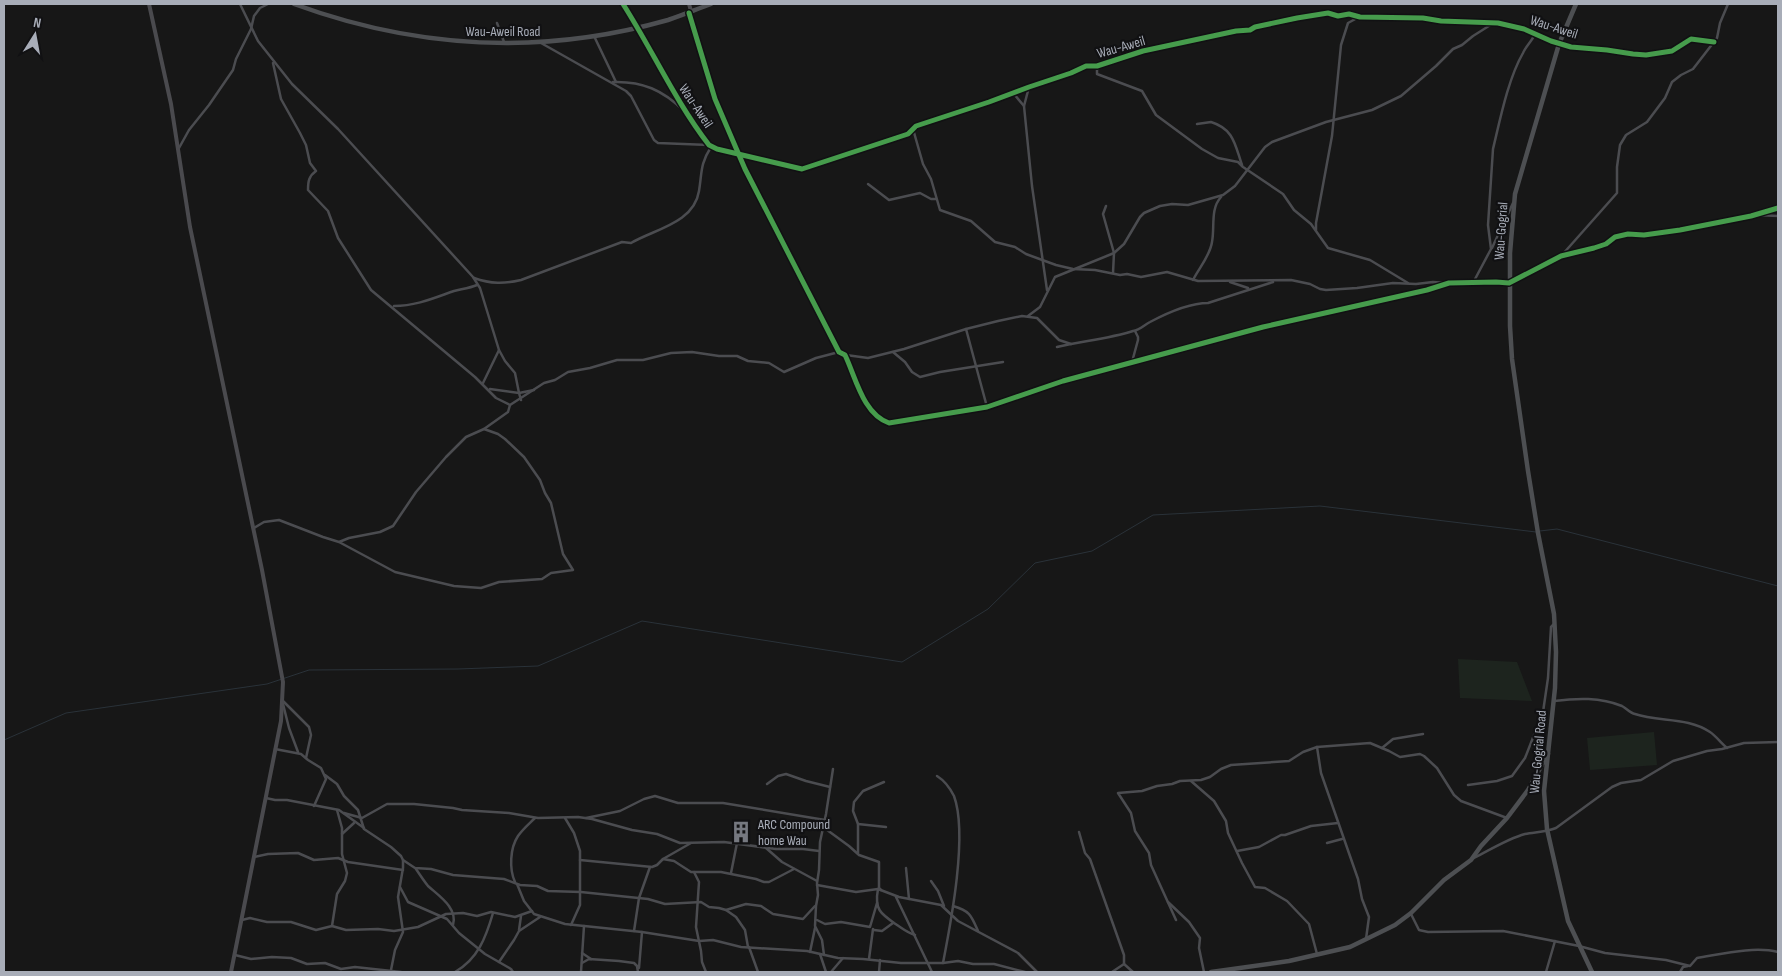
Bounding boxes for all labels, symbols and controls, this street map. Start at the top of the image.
north arrow [10,10,60,60]
street label: Wau-Aweil [1528,11,1580,43]
text: N [32,14,43,32]
street label: Wau-Aweil Road [466,23,541,40]
street label: Wau-Aweil [1095,32,1147,62]
street label: Wau-Aweil [675,81,717,131]
street label: Wau-Gogrial [1490,201,1512,261]
street label: Wau-Gogrial Road [1526,709,1550,794]
place label: ARC Compound home Wau [757,816,830,849]
building icon: ARC Compound home Wau [728,819,754,845]

